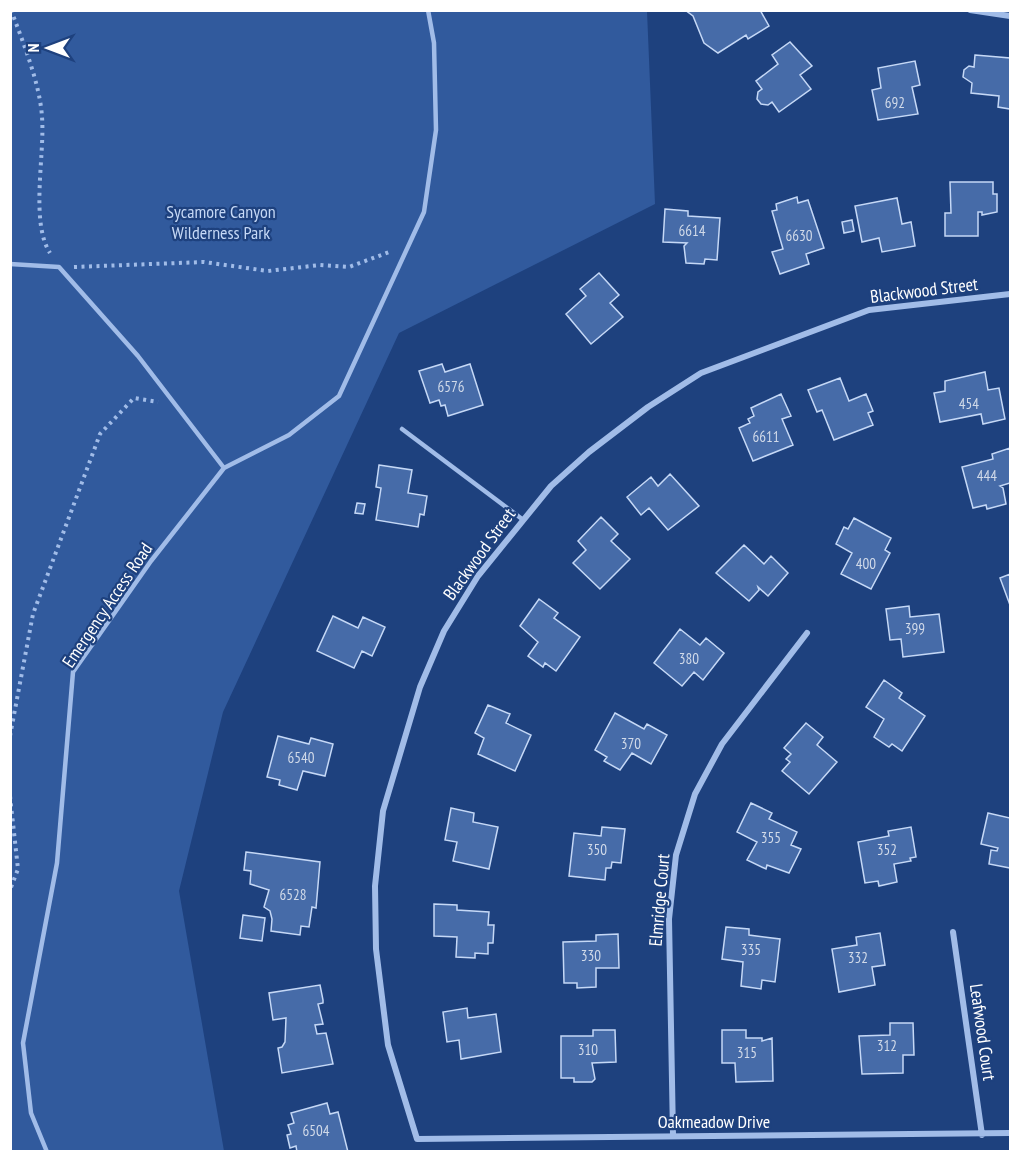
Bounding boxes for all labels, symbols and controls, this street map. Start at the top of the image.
north arrow [18,18,78,78]
text: N [23,44,43,52]
house number: 692 [885,93,905,112]
park label: Sycamore Canyon Wilderness Park [166,200,276,244]
house number: 6614 [678,221,706,240]
house number: 6630 [785,226,813,245]
street label: Blackwood Street [869,272,979,308]
house number: 6576 [437,377,465,396]
house number: 454 [959,394,979,413]
house number: 6611 [752,427,780,446]
house number: 444 [977,466,997,485]
street label: Blackwood Street [438,503,520,605]
street label: Emergency Access Road [57,538,157,672]
house number: 400 [856,554,876,573]
house number: 399 [905,619,925,638]
house number: 380 [679,649,699,668]
house number: 370 [621,734,641,753]
house number: 6540 [287,748,315,767]
house number: 355 [761,828,781,847]
house number: 350 [587,840,607,859]
house number: 352 [877,840,897,859]
street label: Elmridge Court [643,853,675,947]
house number: 6528 [279,885,307,904]
house number: 335 [741,940,761,959]
house number: 330 [581,946,601,965]
house number: 332 [848,948,868,967]
street label: Leafwood Court [965,982,1001,1082]
house number: 312 [877,1036,897,1055]
house number: 310 [578,1040,598,1059]
house number: 315 [737,1043,757,1062]
street label: Oakmeadow Drive [658,1110,770,1133]
house number: 6504 [302,1121,330,1140]

